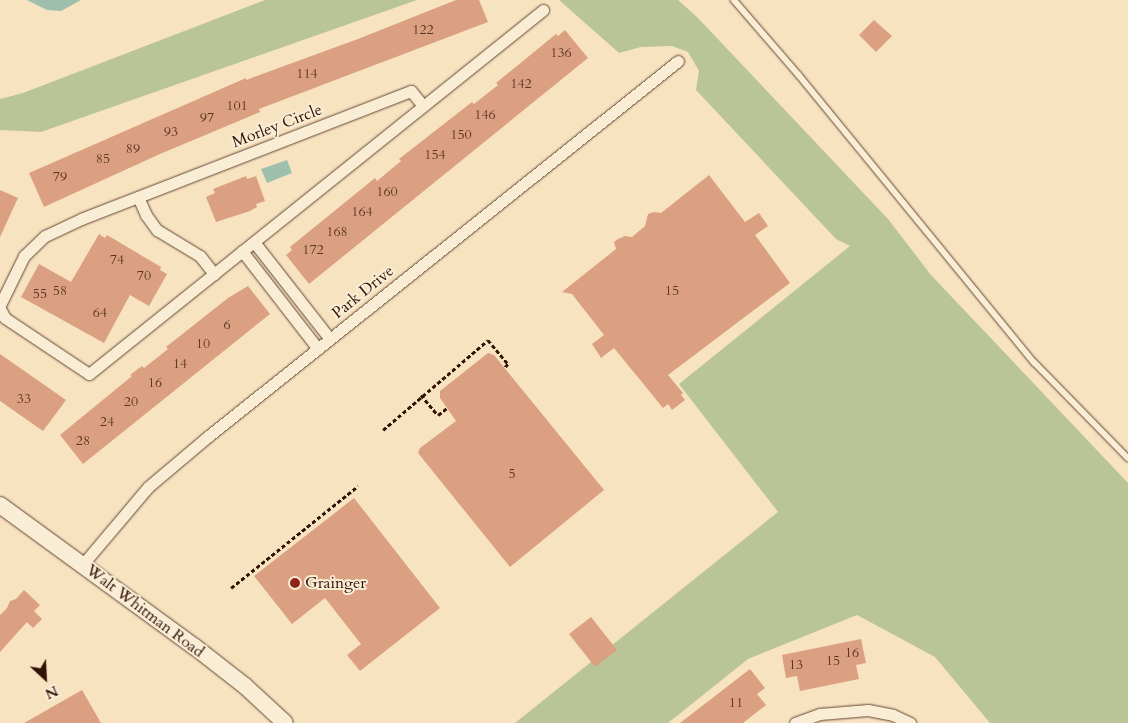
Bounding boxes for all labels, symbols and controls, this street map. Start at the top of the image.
house number: 122 [412,22,434,38]
house number: 136 [550,45,572,61]
house number: 114 [296,66,318,82]
house number: 142 [510,76,532,92]
house number: 101 [226,98,248,114]
street label: Morley Circle [229,100,325,152]
house number: 146 [474,107,496,123]
house number: 97 [200,110,214,126]
house number: 93 [164,124,178,140]
house number: 150 [450,127,472,143]
house number: 89 [126,141,140,157]
house number: 154 [424,147,446,163]
house number: 85 [96,151,110,167]
house number: 79 [53,169,67,185]
house number: 160 [376,184,398,200]
house number: 164 [351,204,373,220]
house number: 168 [326,224,348,240]
house number: 172 [302,242,324,258]
house number: 74 [110,252,124,268]
street label: Park Drive [328,261,398,323]
house number: 70 [137,268,151,284]
house number: 58 [53,283,67,299]
house number: 15 [665,283,679,299]
house number: 55 [33,286,47,302]
house number: 64 [93,305,107,321]
house number: 6 [223,317,231,333]
house number: 10 [196,336,210,352]
house number: 14 [173,356,187,372]
house number: 16 [148,375,162,391]
house number: 33 [17,391,31,407]
house number: 20 [124,394,138,410]
house number: 24 [100,414,114,430]
house number: 28 [76,433,90,449]
house number: 5 [508,466,516,482]
street label: Walt Whitman Road [82,560,208,662]
place label: Grainger [305,573,366,593]
marker: Grainger [289,577,301,589]
house number: 16 [845,645,859,661]
north arrow [20,653,70,703]
house number: 15 [826,653,840,669]
house number: 13 [789,657,803,673]
text: N [42,681,61,703]
house number: 11 [729,695,743,711]

